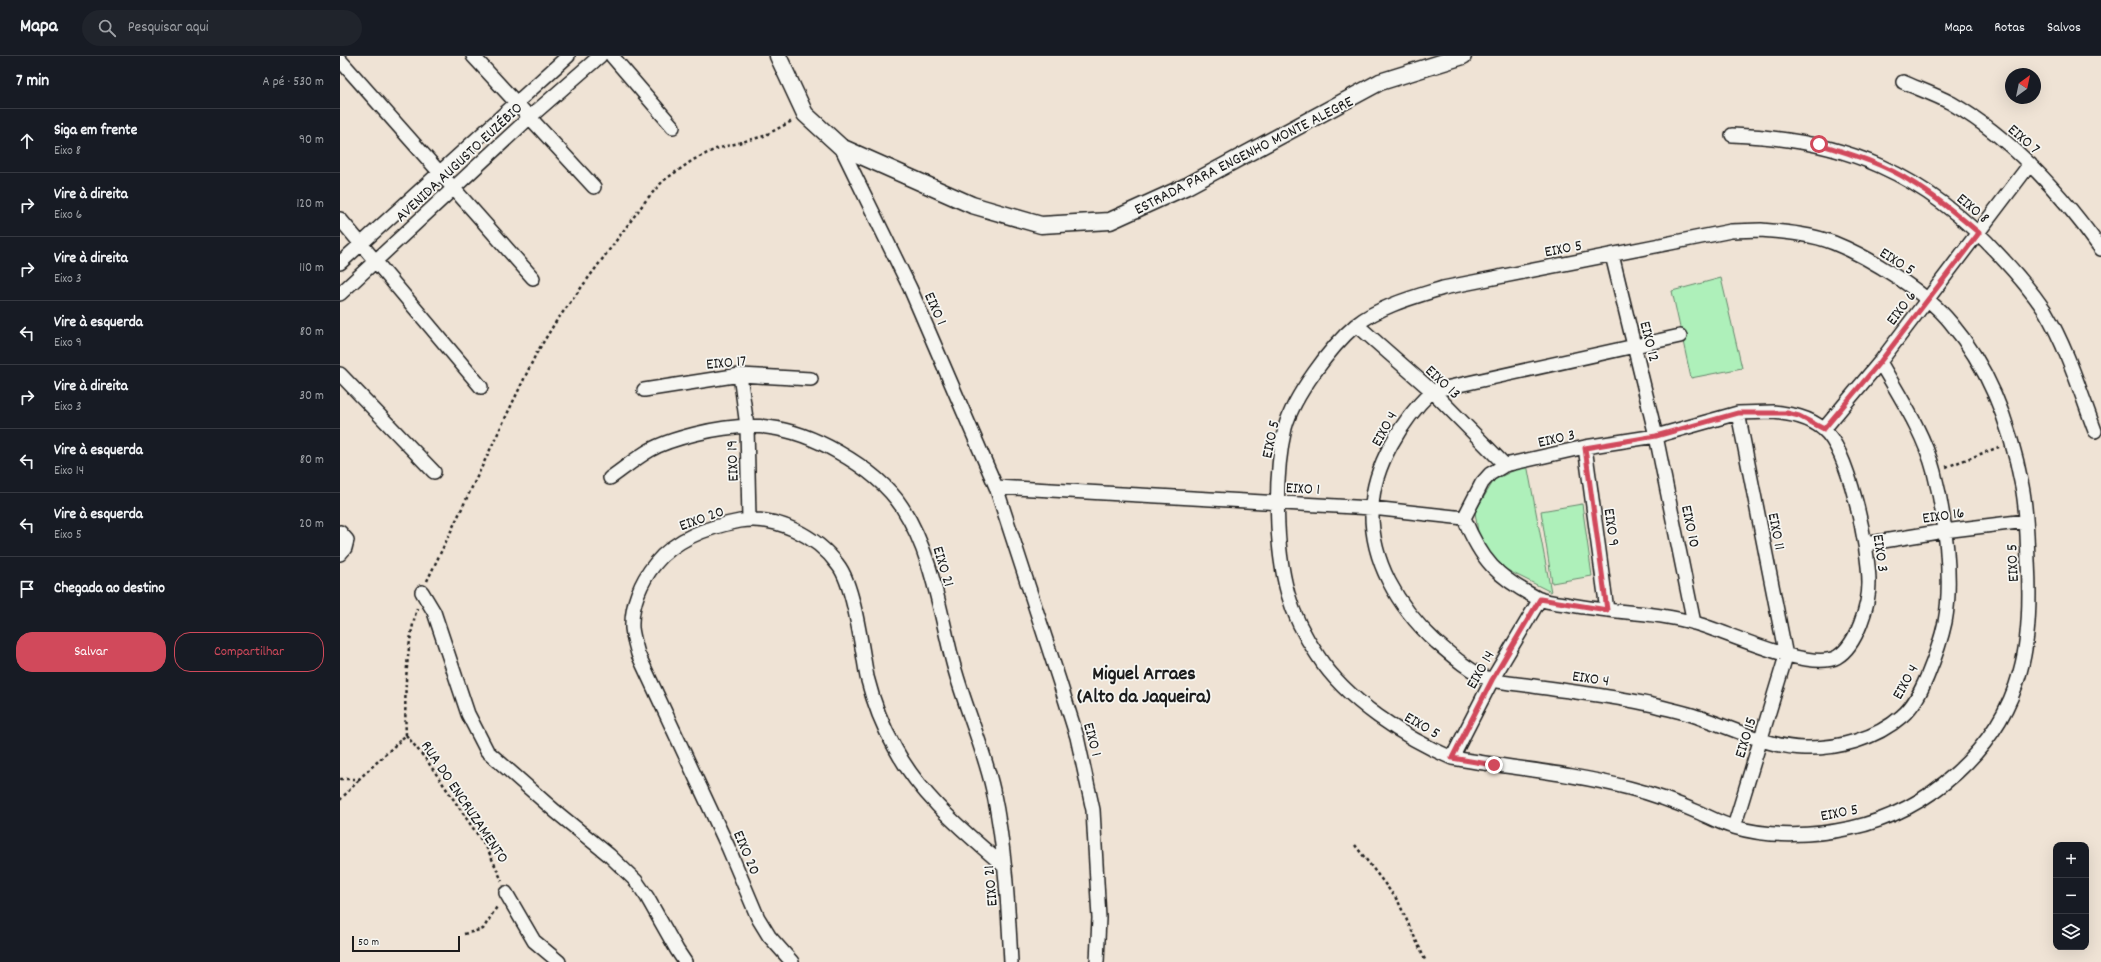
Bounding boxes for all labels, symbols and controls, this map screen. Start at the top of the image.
search box [82,10,362,46]
text: Mapa [20,14,58,41]
icon: search [96,17,118,39]
text: Pesquisar aqui [128,17,209,39]
text: Mapa [1944,18,1972,38]
text: Rotas [1994,18,2025,38]
text: Salvos [2047,18,2081,38]
north arrow [2005,68,2041,104]
text: 7 min [16,70,49,94]
text: A pé · 530 m [263,73,324,92]
street label: ESTRADA PARA ENGENHO MONTE ALEGRE [1131,90,1358,222]
street label: AVENIDA AUGUSTO EUZÉBIO [391,98,529,228]
street label: EIXO 7 [2002,119,2045,161]
text: Siga em frente [54,120,137,142]
icon: ahead [16,130,38,152]
text: 90 m [299,131,324,150]
route start [1810,135,1828,153]
text: Eixo 8 [54,142,81,161]
text: Vire à direita [54,184,128,206]
street label: EIXO 8 [1951,188,1994,230]
icon: right [16,194,38,216]
text: 120 m [296,195,324,214]
text: Eixo 6 [54,206,82,225]
street label: EIXO 5 [1543,235,1584,264]
street label: EIXO 5 [1874,242,1919,282]
text: Vire à direita [54,248,128,270]
icon: right [16,258,38,280]
text: 110 m [299,259,324,278]
text: Eixo 3 [54,270,82,289]
street label: EIXO 6 [1881,286,1923,331]
street label: EIXO 1 [917,289,952,329]
text: Vire à esquerda [54,312,143,334]
street label: EIXO 12 [1632,319,1665,364]
icon: left [16,322,38,344]
text: 80 m [300,323,324,342]
text: Eixo 9 [54,334,82,353]
street label: EIXO 17 [705,350,747,377]
street label: EIXO 13 [1419,360,1465,405]
text: Vire à direita [54,376,128,398]
icon: right [16,386,38,408]
text: 30 m [299,387,324,406]
text: Eixo 3 [54,398,82,417]
street label: EIXO 4 [1366,407,1404,451]
street label: EIXO 5 [1256,418,1287,461]
street label: EIXO 3 [1536,424,1578,455]
text: Vire à esquerda [54,440,143,462]
street label: EIXO 19 [721,440,746,482]
icon: left [16,450,38,472]
text: 80 m [300,451,324,470]
text: Eixo 14 [54,462,84,481]
street label: EIXO 1 [1285,477,1321,502]
street label: EIXO 20 [676,501,728,538]
street label: EIXO 16 [1921,502,1966,531]
street label: EIXO 10 [1674,503,1705,550]
text: Vire à esquerda [54,504,143,526]
street label: EIXO 9 [1596,507,1625,548]
street label: EIXO 11 [1761,511,1790,552]
icon: left [16,514,38,536]
text: 20 m [299,515,324,534]
text: Eixo 5 [54,526,82,545]
street label: EIXO 3 [1866,533,1894,574]
street label: EIXO 5 [2001,543,2026,583]
street label: EIXO 21 [926,544,960,590]
icon: arrive [16,578,38,600]
text: Chegada ao destino [54,578,165,600]
button: Salvar [16,632,166,672]
button: Compartilhar [174,632,324,672]
street label: EIXO 14 [1461,647,1501,694]
street label: EIXO 4 [1887,660,1925,704]
district label: Miguel Arraes (Alto da Jaqueira) [1077,661,1211,712]
street label: EIXO 4 [1571,665,1611,693]
street label: EIXO 5 [1399,707,1444,746]
street label: EIXO 15 [1729,714,1763,761]
street label: EIXO 1 [1076,720,1107,759]
street label: RUA DO ENCRUZAMENTO [414,736,514,868]
route end [1485,756,1503,774]
street label: EIXO 5 [1819,799,1860,828]
street label: EIXO 20 [726,827,765,879]
map controls [2053,842,2089,950]
button: + [2053,842,2089,878]
street label: EIXO 21 [978,864,1005,907]
button: − [2053,878,2089,914]
button: layers [2053,914,2089,950]
scale bar [352,934,460,953]
text: 50 m [358,935,379,951]

